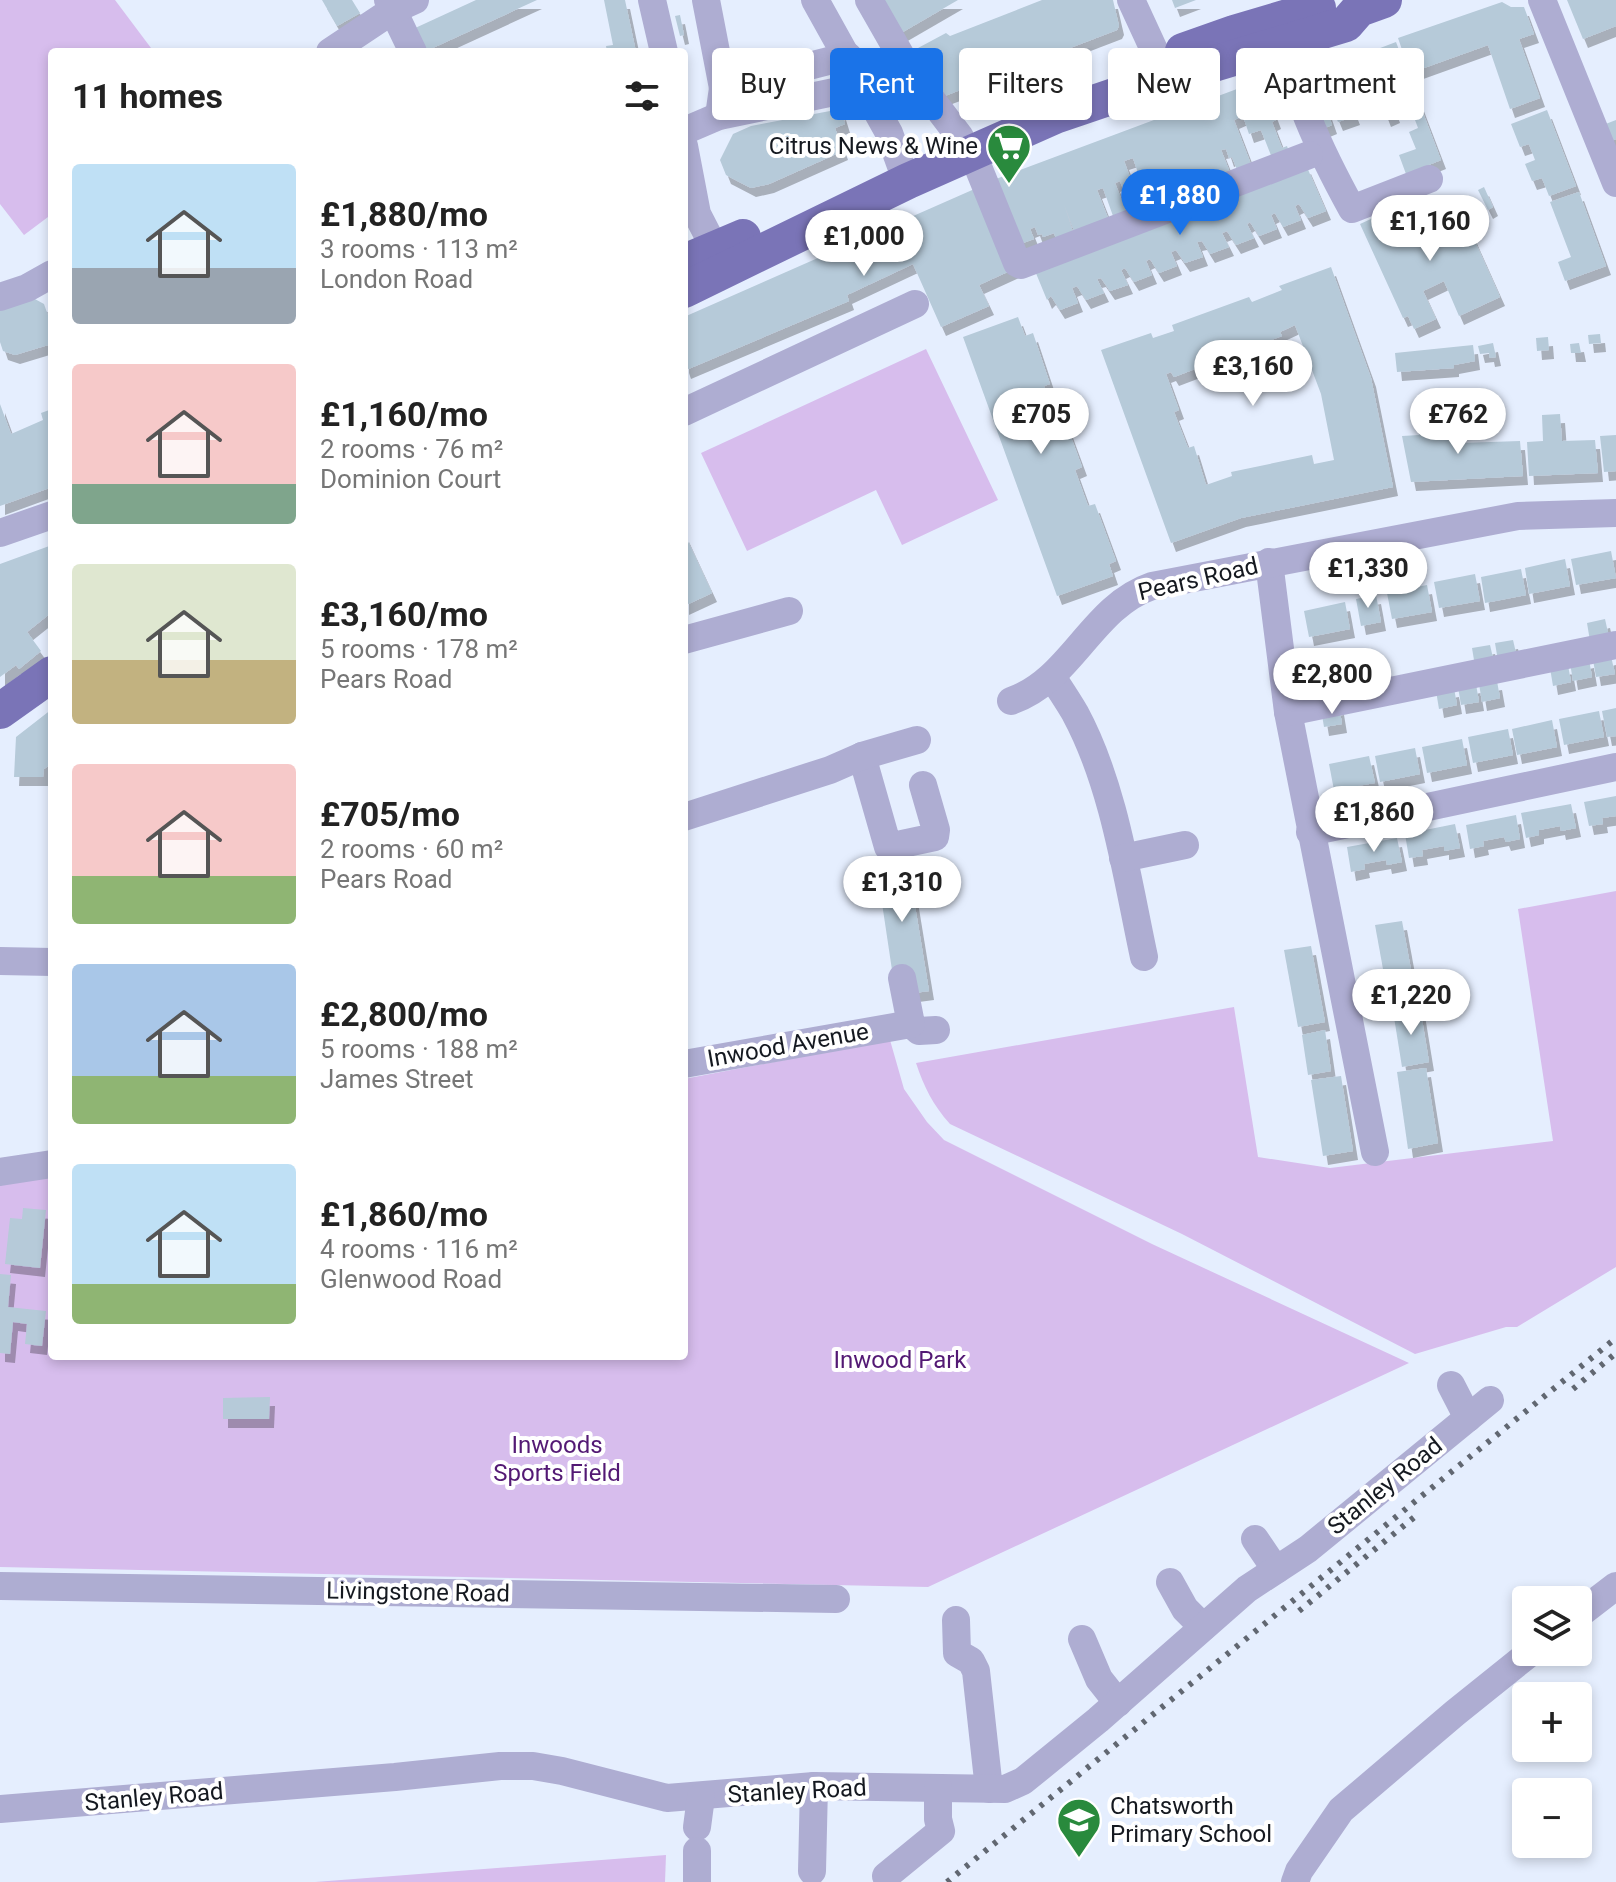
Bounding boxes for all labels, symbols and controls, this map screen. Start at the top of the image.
chip: Buy [712,48,814,120]
chip: Rent [830,48,943,120]
chip: Filters [959,48,1092,120]
chip: New [1108,48,1220,120]
chip: Apartment [1236,48,1424,120]
icon: filters [620,74,664,118]
text: 11 homes [72,76,223,116]
supermarket icon: Citrus News & Wine [985,122,1033,185]
place label: Citrus News & Wine [769,132,978,160]
pin: £1,880 [1115,169,1245,237]
text: £1,880 [1139,180,1221,210]
text: £1,880/mo [320,194,488,234]
pin: £1,160 [1365,195,1495,263]
icon: home [136,196,232,292]
text: £1,160 [1389,206,1471,236]
pin: £1,000 [799,210,929,278]
text: £1,000 [823,221,905,251]
text: 3 rooms · 113 m² [320,234,518,264]
text: London Road [320,264,473,294]
pin: £3,160 [1188,340,1318,408]
text: £3,160 [1212,351,1294,381]
pin: £705 [994,388,1088,456]
pin: £762 [1411,388,1505,456]
text: £1,160/mo [320,394,488,434]
icon: home [136,396,232,492]
text: £705 [1011,399,1071,429]
text: £762 [1428,399,1488,429]
text: 2 rooms · 76 m² [320,434,503,464]
text: Dominion Court [320,464,501,494]
pin: £1,330 [1303,542,1433,610]
street label: Pears Road [1135,552,1261,606]
text: £1,330 [1327,553,1409,583]
text: £3,160/mo [320,594,488,634]
icon: home [136,596,232,692]
text: 5 rooms · 178 m² [320,634,518,664]
pin: £2,800 [1267,648,1397,716]
text: £2,800 [1291,659,1373,689]
text: Pears Road [320,664,453,694]
pin: £1,860 [1309,786,1439,854]
text: £705/mo [320,794,460,834]
icon: home [136,796,232,892]
text: £1,860 [1333,797,1415,827]
text: 2 rooms · 60 m² [320,834,503,864]
pin: £1,310 [837,856,967,924]
text: Pears Road [320,864,453,894]
text: £1,310 [861,867,943,897]
pin: £1,220 [1346,969,1476,1037]
text: £1,220 [1370,980,1452,1010]
text: £2,800/mo [320,994,488,1034]
icon: home [136,996,232,1092]
street label: Inwood Avenue [705,1017,871,1073]
text: 5 rooms · 188 m² [320,1034,518,1064]
text: James Street [320,1064,474,1094]
text: £1,860/mo [320,1194,488,1234]
icon: home [136,1196,232,1292]
text: 4 rooms · 116 m² [320,1234,518,1264]
text: Glenwood Road [320,1264,502,1294]
park label: Inwood Park [833,1346,967,1374]
park label: Inwoods Sports Field [493,1431,621,1487]
street label: Stanley Road [1322,1431,1448,1541]
street label: Livingstone Road [326,1576,510,1608]
map controls [1512,1586,1592,1858]
button: layers [1512,1586,1592,1666]
button: + [1512,1682,1592,1762]
street label: Stanley Road [727,1773,867,1809]
street label: Stanley Road [83,1777,225,1817]
button: − [1512,1778,1592,1858]
place label: Chatsworth Primary School [1110,1792,1272,1848]
school or university icon: Chatsworth Primary School [1055,1796,1103,1859]

